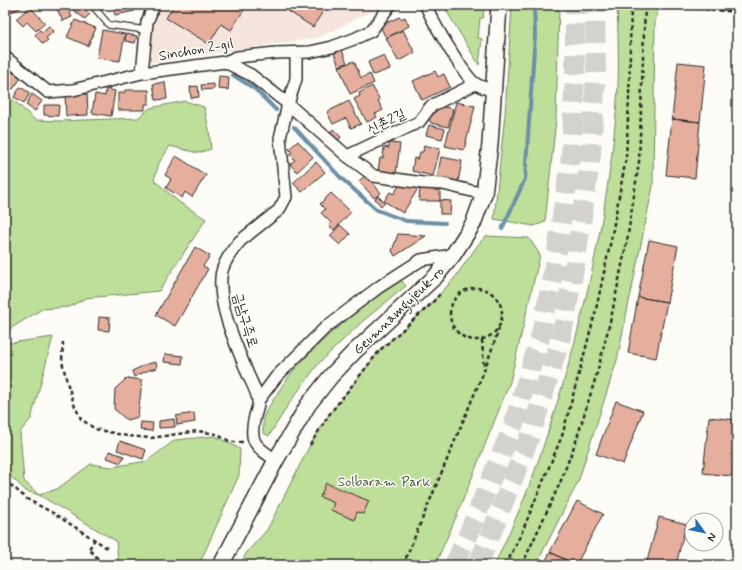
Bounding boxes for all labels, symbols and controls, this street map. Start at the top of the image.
street label: Sinchon 2-gil [157,35,235,65]
street label: 신촌2길 [364,105,409,139]
street label: Geumnamgujeuk-ro [349,263,449,360]
street label: 금남구즉로 [228,291,262,350]
park label: Solbaram Park [338,473,431,491]
north arrow [684,512,724,552]
text: N [704,530,719,544]

